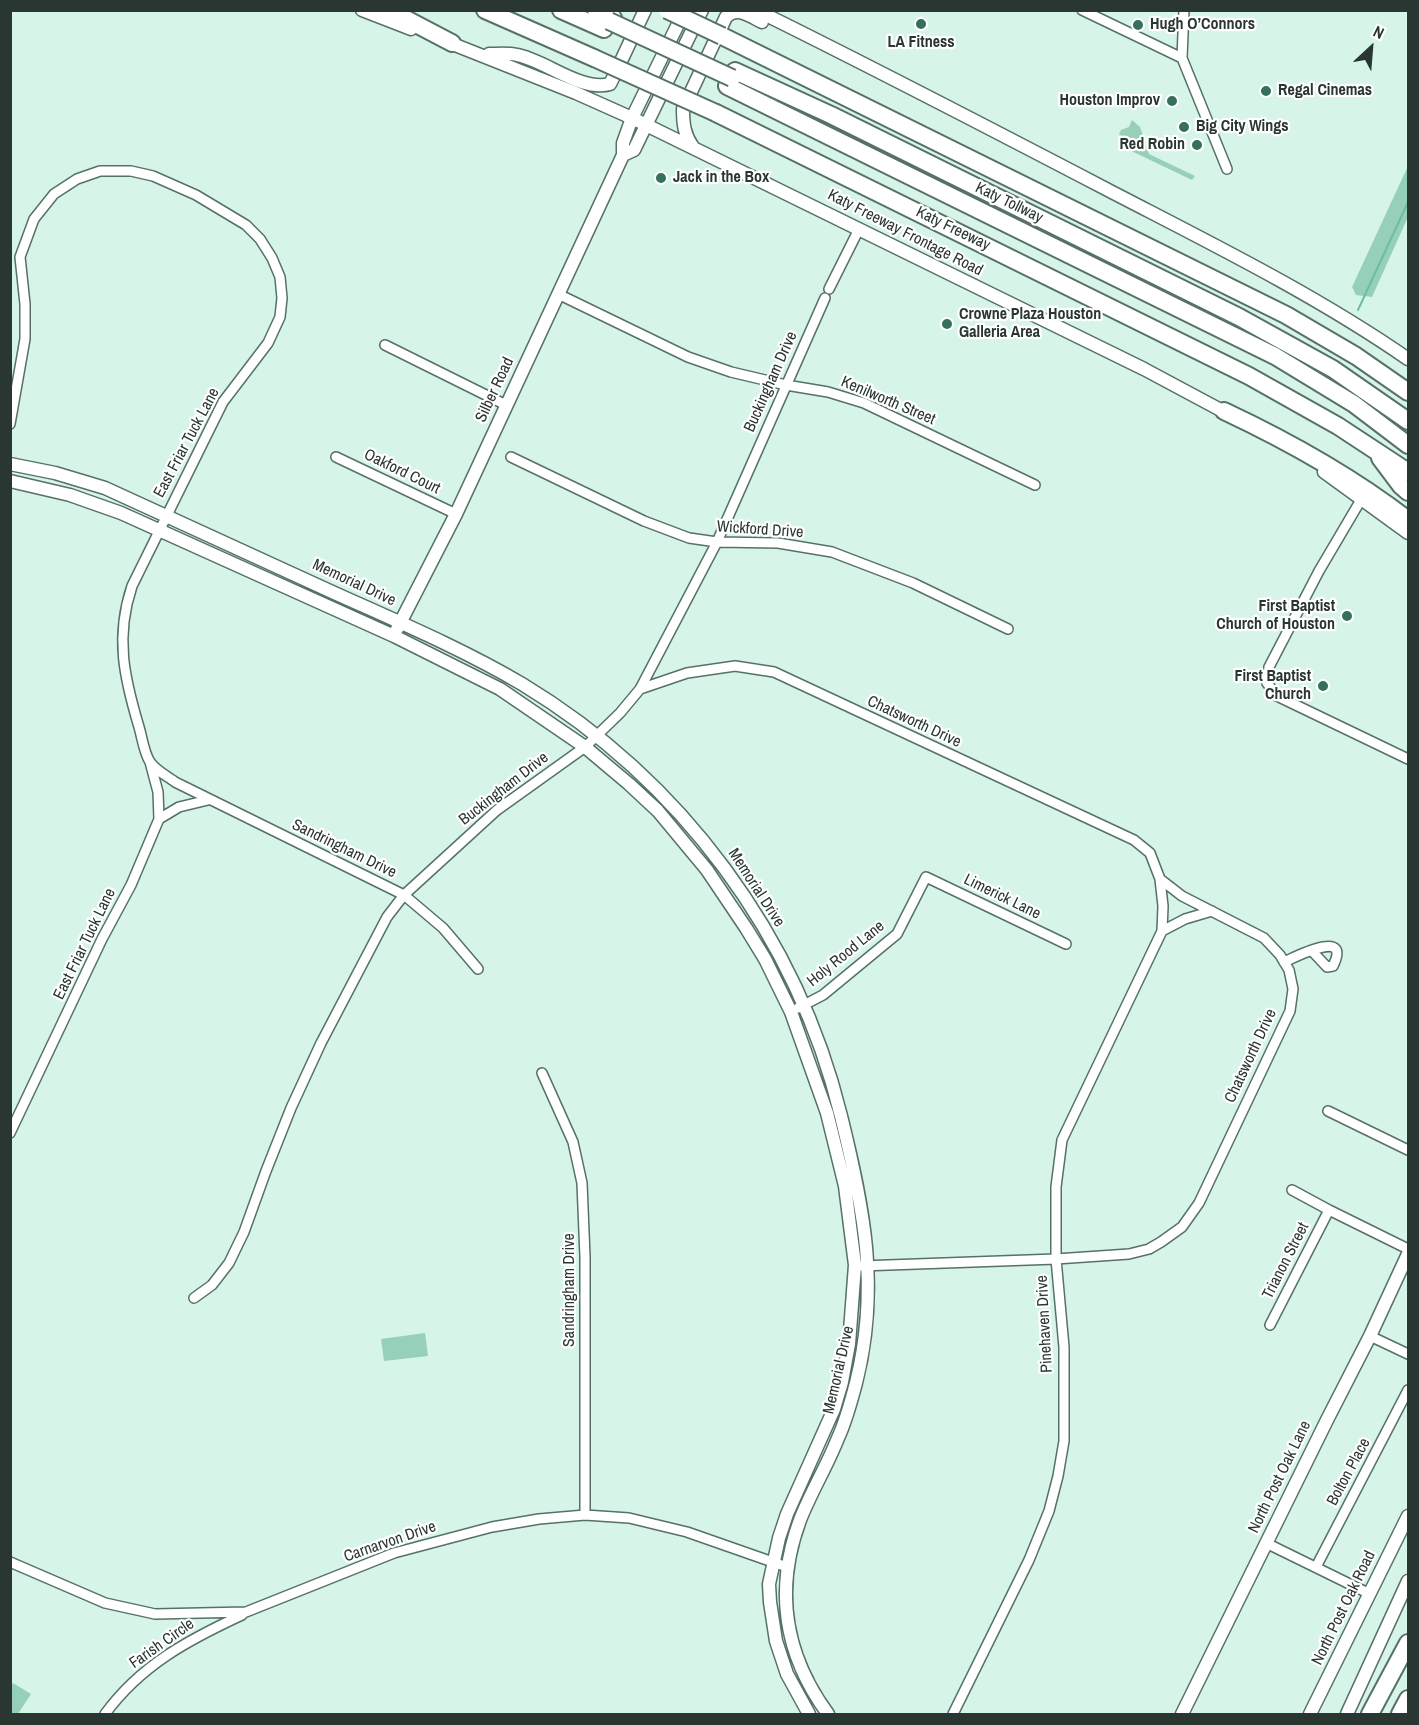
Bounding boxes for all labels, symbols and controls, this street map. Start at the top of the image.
place label: Hugh O’Connors [1150,15,1255,35]
marker: LA Fitness [914,17,928,31]
marker: Hugh O’Connors [1131,18,1145,32]
north arrow [1341,18,1401,78]
text: N [1370,20,1388,44]
place label: LA Fitness [887,33,955,53]
place label: Regal Cinemas [1278,81,1372,101]
marker: Regal Cinemas [1259,84,1273,98]
place label: Houston Improv [1059,91,1160,111]
marker: Houston Improv [1165,94,1179,108]
place label: Big City Wings [1196,117,1288,137]
marker: Big City Wings [1177,120,1191,134]
place label: Red Robin [1119,135,1185,155]
marker: Red Robin [1190,138,1204,152]
place label: Jack in the Box [673,168,769,188]
marker: Jack in the Box [654,171,668,185]
street label: Katy Tollway [972,178,1046,228]
street label: Katy Freeway Frontage Road [824,186,986,280]
street label: Katy Freeway [913,203,993,255]
place label: Crowne Plaza Houston Galleria Area [959,305,1101,343]
marker: Crowne Plaza Houston Galleria Area [940,317,954,331]
street label: Buckingham Drive [740,329,802,435]
street label: Silber Road [472,355,518,425]
street label: Kenilworth Street [838,373,938,429]
street label: East Friar Tuck Lane [150,385,224,501]
street label: Oakford Court [361,445,443,499]
street label: Wickford Drive [716,517,804,543]
street label: Memorial Drive [309,555,399,611]
place label: First Baptist Church of Houston [1216,597,1335,635]
marker: First Baptist Church of Houston [1340,609,1354,623]
place label: First Baptist Church [1234,667,1311,705]
marker: First Baptist Church [1316,679,1330,693]
street label: Chatsworth Drive [864,692,964,752]
street label: Buckingham Drive [456,748,552,830]
street label: Sandringham Drive [289,815,399,883]
street label: Memorial Drive [724,845,788,931]
street label: Limerick Lane [960,870,1044,924]
street label: East Friar Tuck Lane [50,885,120,1003]
street label: Holy Rood Lane [803,917,889,991]
street label: Chatsworth Drive [1221,1006,1281,1106]
street label: Trianon Street [1259,1219,1313,1303]
street label: Sandringham Drive [560,1233,580,1347]
street label: Pinehaven Drive [1033,1275,1057,1373]
street label: Memorial Drive [820,1324,858,1416]
street label: North Post Oak Lane [1245,1418,1315,1536]
street label: Bolton Place [1323,1435,1375,1509]
street label: Carnarvon Drive [341,1517,439,1567]
street label: North Post Oak Road [1308,1548,1380,1668]
street label: Farish Circle [126,1615,198,1673]

